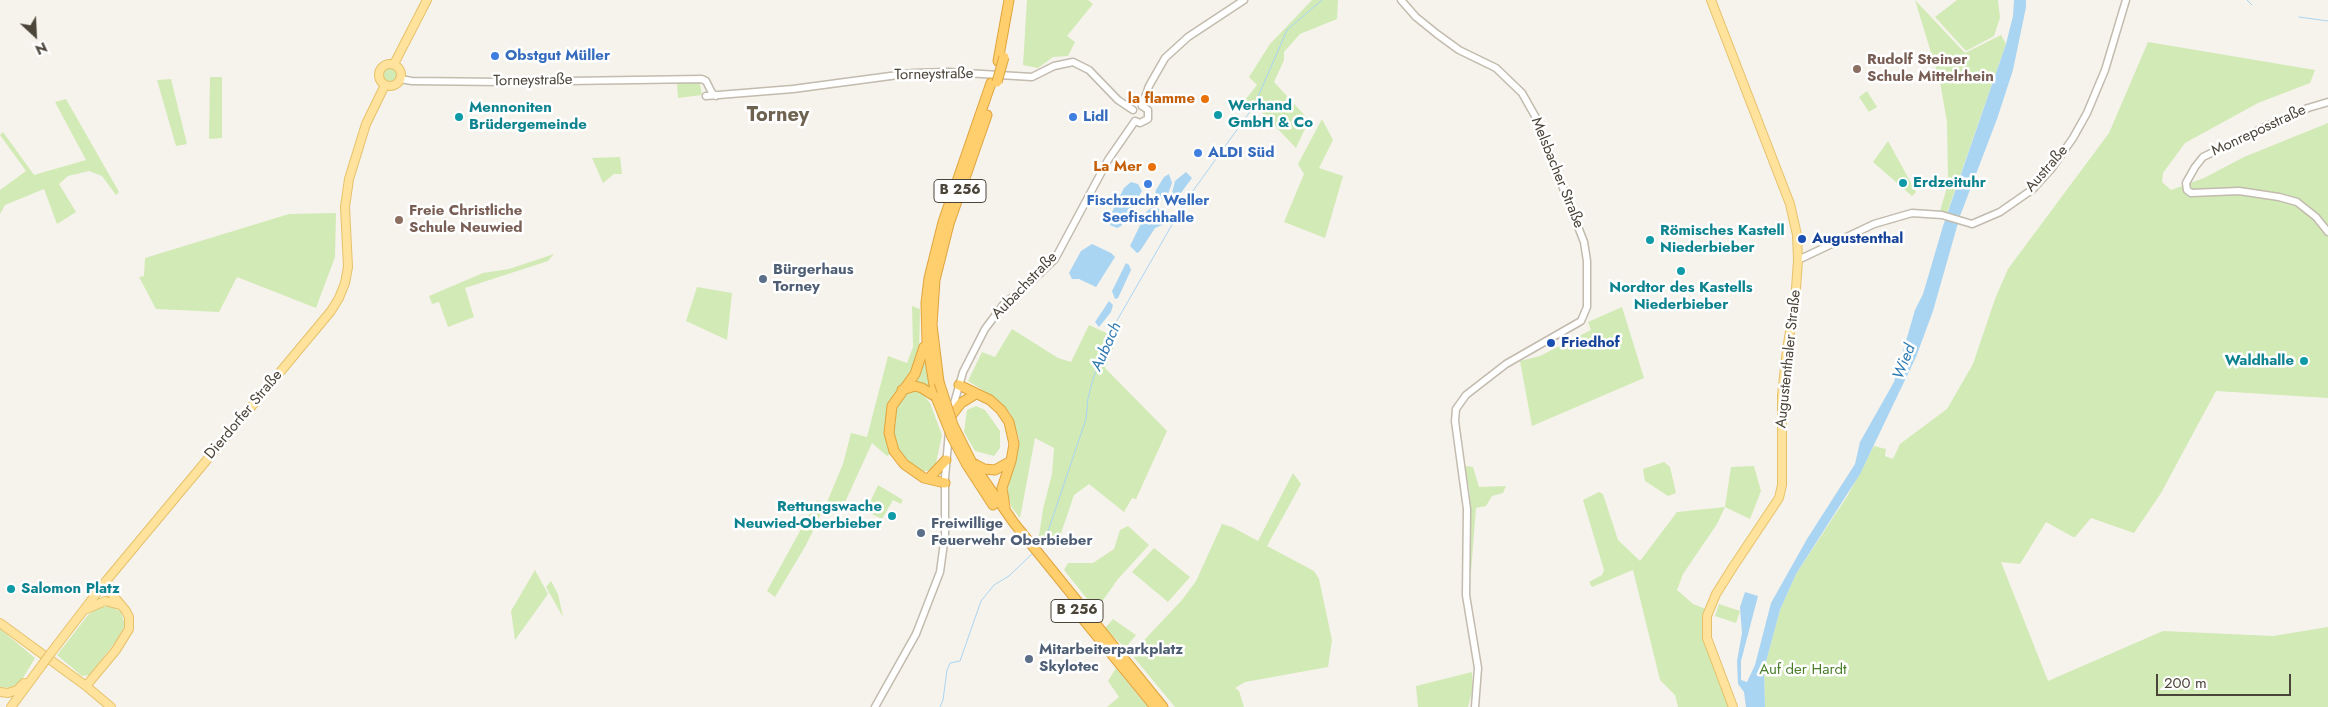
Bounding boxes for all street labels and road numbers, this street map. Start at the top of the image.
street label: Torneystraße [894,65,974,85]
street label: Torneystraße [493,71,573,91]
street label: Monreposstraße [2209,101,2309,161]
street label: Melsbacher Straße [1527,115,1587,231]
street label: Austraße [2022,142,2072,196]
road number: B 256 [934,180,986,202]
street label: Aubachstraße [988,249,1062,323]
street label: Augustenthaler Straße [1773,289,1805,429]
street label: Dierdorfer Straße [201,367,287,463]
road number: B 256 [1051,600,1103,622]

